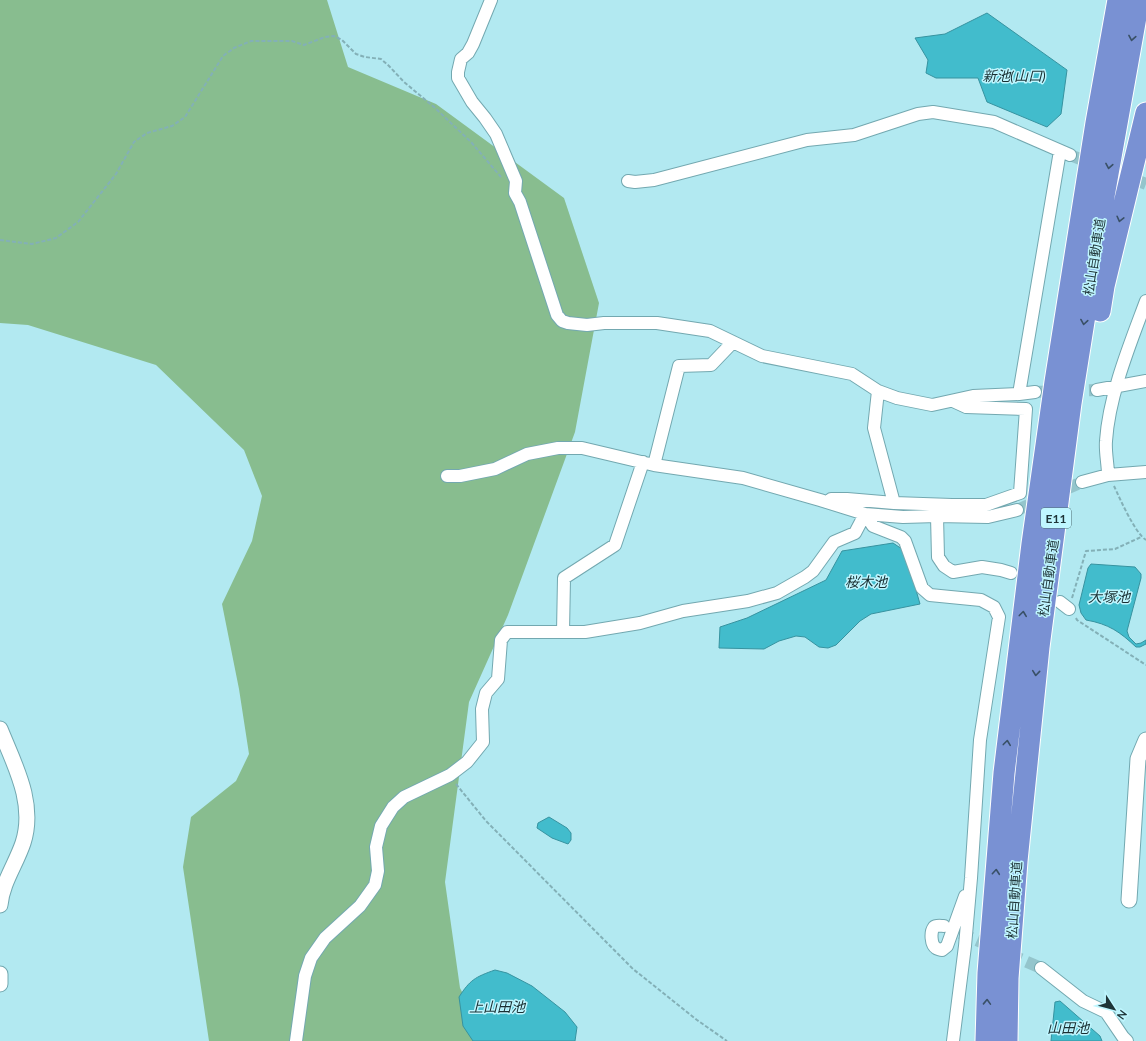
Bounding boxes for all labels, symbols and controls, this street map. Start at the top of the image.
one-way arrow [1129,35,1137,41]
water label: 新池(山口) [982,67,1046,84]
one-way arrow [1105,163,1114,169]
one-way arrow [1117,216,1125,222]
street label: 松山自動車道 [1080,217,1108,297]
one-way arrow [1080,319,1089,325]
road number: E11 [1041,508,1071,528]
street label: 松山自動車道 [1035,538,1061,618]
water label: 桜木池 [845,573,889,590]
water label: 大塚池 [1088,588,1132,605]
one-way arrow [1018,611,1027,617]
one-way arrow [1032,670,1041,676]
one-way arrow [1003,740,1012,746]
street label: 松山自動車道 [1003,861,1025,939]
one-way arrow [991,869,1000,875]
north arrow [1094,989,1134,1029]
water label: 上山田池 [469,998,527,1015]
one-way arrow [983,999,991,1005]
text: N [1115,1008,1130,1022]
water label: 山田池 [1047,1019,1091,1036]

